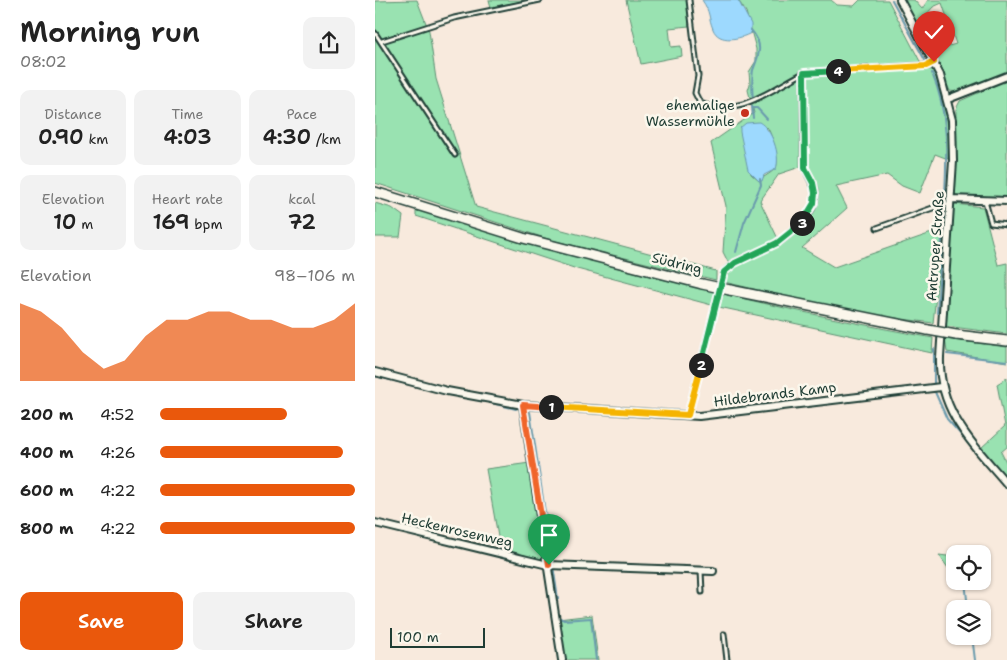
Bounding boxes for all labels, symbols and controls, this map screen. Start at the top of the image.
pin [913,11,955,62]
text: Morning run [20,13,200,51]
button: share [303,17,355,69]
icon: check [920,18,948,46]
text: 08:02 [20,51,67,72]
pin: 4 [825,58,851,84]
text: 4 [834,62,843,80]
place label: ehemalige Wassermühle [646,96,735,130]
text: Distance [44,105,102,123]
text: Time [171,105,204,123]
text: Pace [286,105,317,123]
marker: ehemalige Wassermühle [739,107,751,119]
text: 0.90 [38,123,84,151]
text: 4:03 [163,123,212,151]
text: 4:30 [263,123,311,151]
text: km [84,130,108,148]
text: /km [311,130,341,148]
text: Elevation [42,190,105,208]
text: Heart rate [152,190,223,208]
text: kcal [288,190,315,208]
street label: Antruper Straße [922,190,948,302]
text: 10 [53,208,76,236]
text: 169 [153,208,190,236]
text: 72 [288,208,316,236]
pin: 3 [789,210,815,236]
text: 3 [798,214,807,232]
text: m [76,215,93,233]
text: bpm [190,215,222,233]
street label: Südring [650,248,704,278]
text: Elevation [20,265,92,286]
text: 98–106 m [274,265,355,286]
pin: 2 [689,352,713,378]
text: 2 [697,356,706,374]
street label: Hildebrands Kamp [713,378,837,410]
pin: 1 [539,394,563,420]
text: 1 [548,398,555,416]
text: 200 m [20,404,73,425]
text: 4:52 [100,404,135,425]
text: 400 m [20,442,74,463]
text: 4:26 [100,442,136,463]
text: 600 m [20,480,74,501]
text: 4:22 [100,480,136,501]
street label: Heckenrosenweg [399,508,515,552]
pin [528,514,570,565]
text: 800 m [20,518,74,539]
text: 4:22 [100,518,136,539]
icon: arrive [535,521,563,549]
map controls [946,545,991,645]
button: locate [946,545,991,590]
button: Save [20,592,183,650]
button: Share [193,592,355,650]
button: layers [946,600,991,645]
scale bar [390,625,485,648]
text: 100 m [397,628,439,646]

